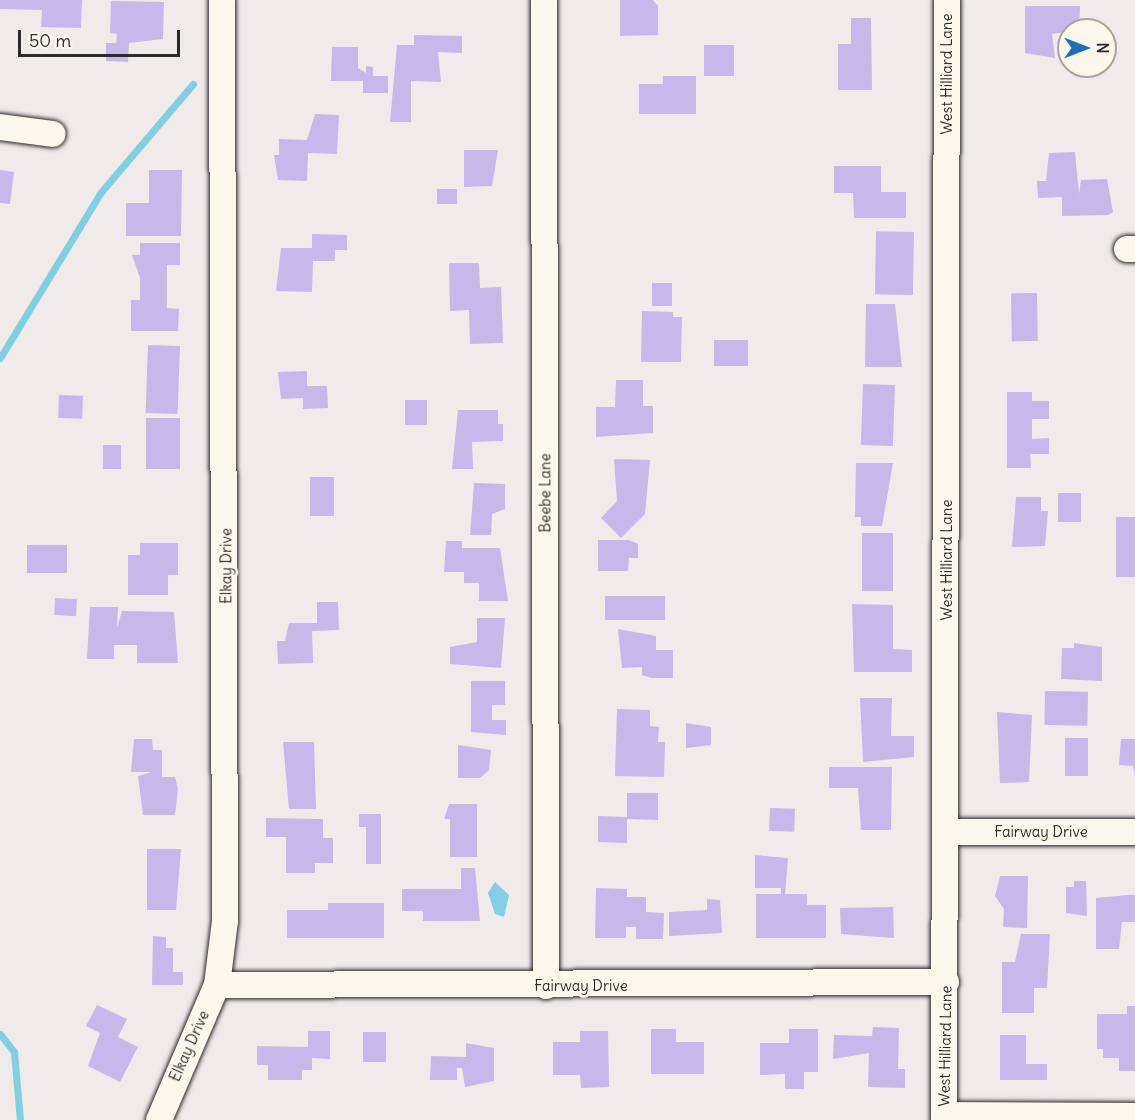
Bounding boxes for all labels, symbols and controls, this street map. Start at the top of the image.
street label: West Hilliard Lane [938,13,956,135]
scale bar [21,18,183,56]
north arrow [1057,18,1117,78]
text: 50 m [29,29,71,52]
text: N [1093,42,1113,54]
street label: Beebe Lane [536,453,554,533]
street label: West Hilliard Lane [938,499,956,621]
street label: Elkay Drive [217,528,235,604]
street label: Fairway Drive [994,823,1088,841]
street label: Fairway Drive [534,977,628,995]
street label: West Hilliard Lane [935,985,955,1107]
street label: Elkay Drive [165,1008,213,1084]

